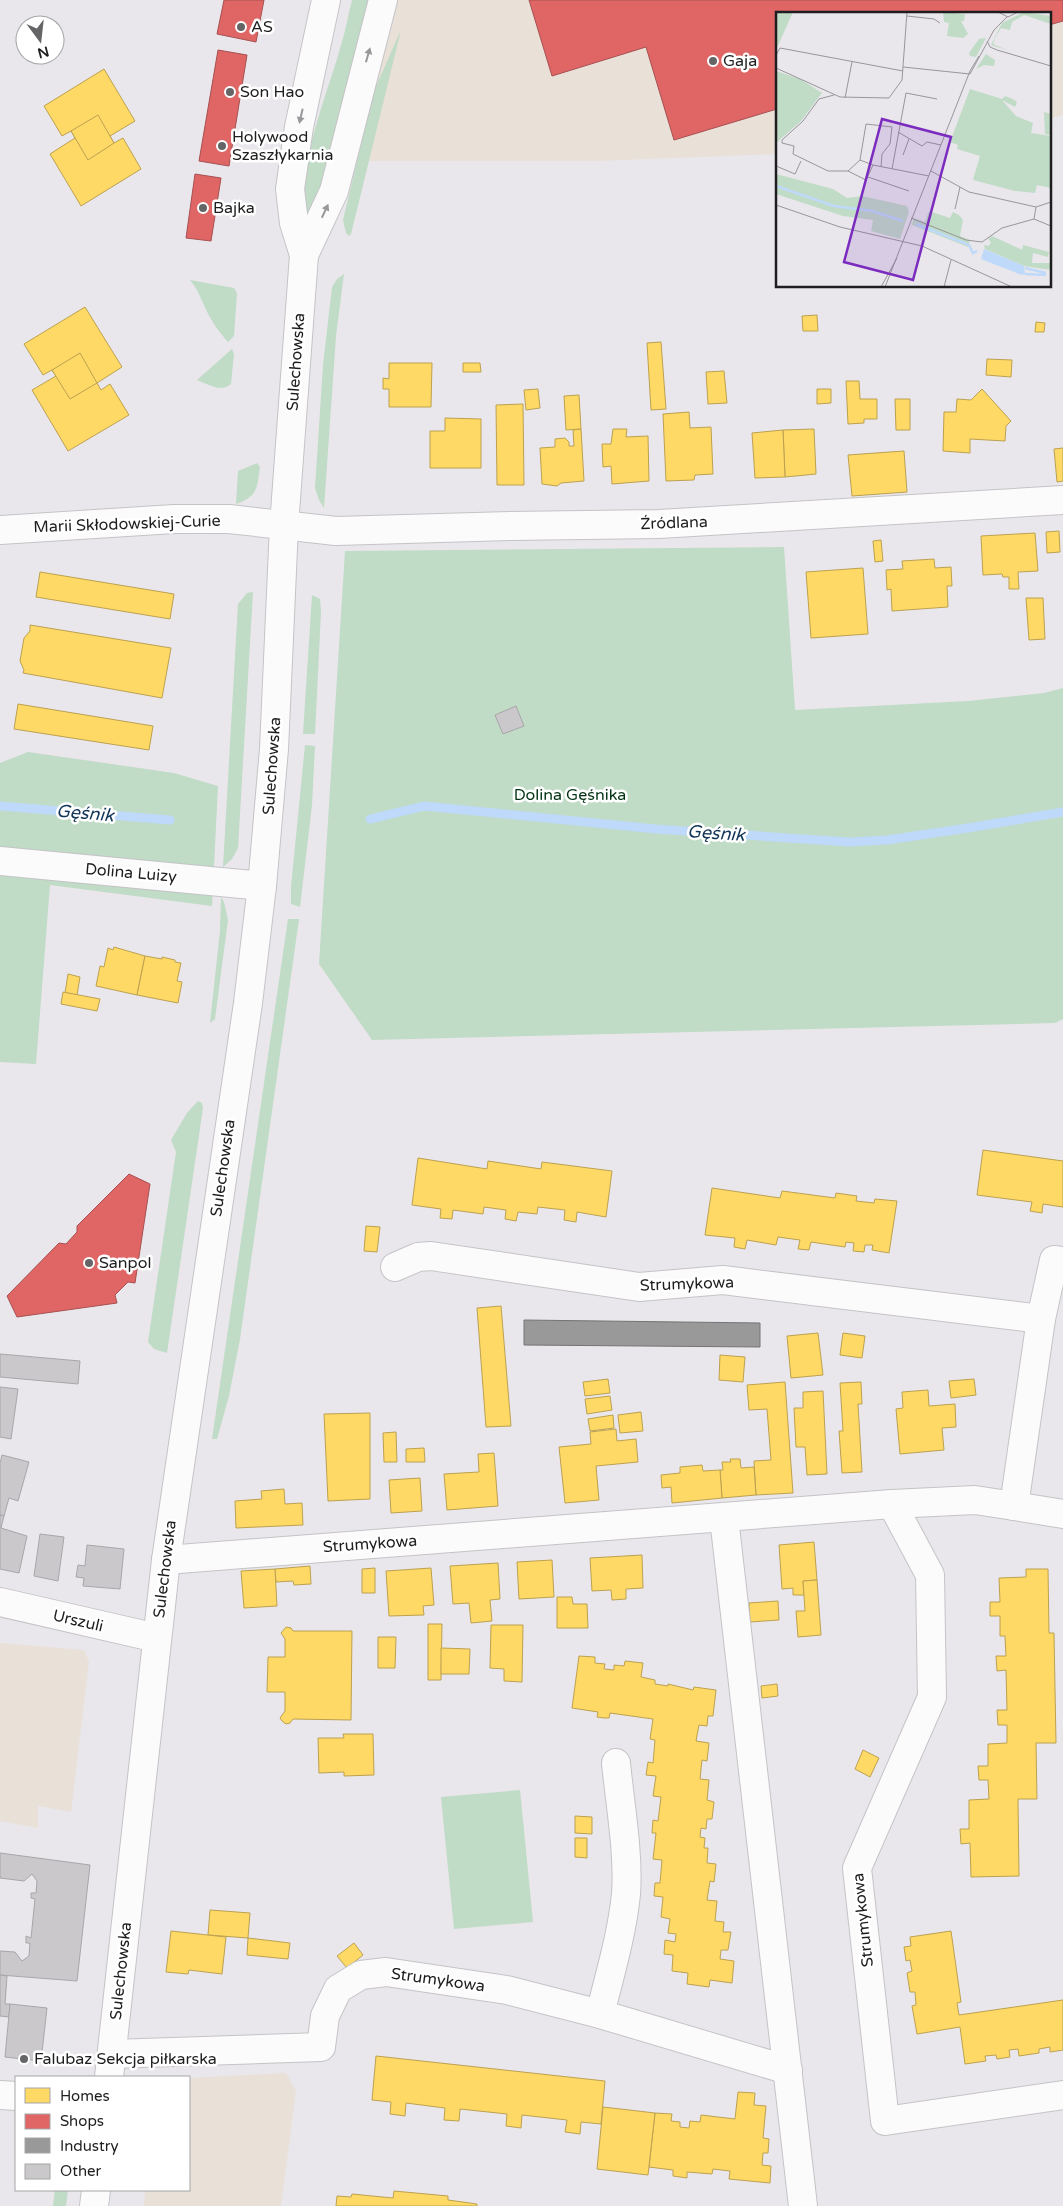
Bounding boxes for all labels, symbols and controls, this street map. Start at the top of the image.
inset map [776,12,1050,288]
north arrow [15,15,65,65]
place label: AS [251,17,273,37]
marker: AS [235,21,247,33]
text: N [36,42,51,62]
one-way arrow [364,47,372,62]
place label: Gaja [723,51,757,71]
marker: Gaja [707,55,719,67]
place label: Son Hao [240,82,304,102]
marker: Son Hao [224,86,236,98]
one-way arrow [297,109,305,124]
place label: Holywood Szaszłykarnia [232,127,334,165]
marker: Holywood Szaszłykarnia [216,140,228,152]
place label: Bajka [213,198,255,218]
marker: Bajka [197,202,209,214]
one-way arrow [321,204,329,218]
street label: Sulechowska [283,312,309,412]
street label: Marii Skłodowskiej-Curie [33,511,221,537]
street label: Źródlana [640,512,708,534]
street label: Sulechowska [259,716,285,816]
park label: Dolina Gęśnika [514,785,626,805]
water label: Gęśnik [55,800,116,827]
water label: Gęśnik [686,820,747,846]
street label: Dolina Luizy [84,859,178,887]
street label: Sulechowska [206,1118,240,1218]
place label: Sanpol [99,1253,151,1273]
marker: Sanpol [83,1257,95,1269]
street label: Strumykowa [639,1272,735,1296]
street label: Sulechowska [149,1519,181,1619]
street label: Strumykowa [322,1531,418,1557]
street label: Urszuli [51,1605,105,1637]
street label: Strumykowa [848,1872,878,1968]
street label: Sulechowska [106,1921,136,2021]
street label: Strumykowa [390,1964,486,1996]
place label: Falubaz Sekcja piłkarska [34,2049,217,2069]
marker: Falubaz Sekcja piłkarska [18,2053,30,2065]
legend [15,2076,190,2191]
text: Homes [60,2087,110,2105]
text: Shops [60,2112,104,2130]
text: Industry [60,2137,119,2155]
text: Other [60,2162,102,2180]

